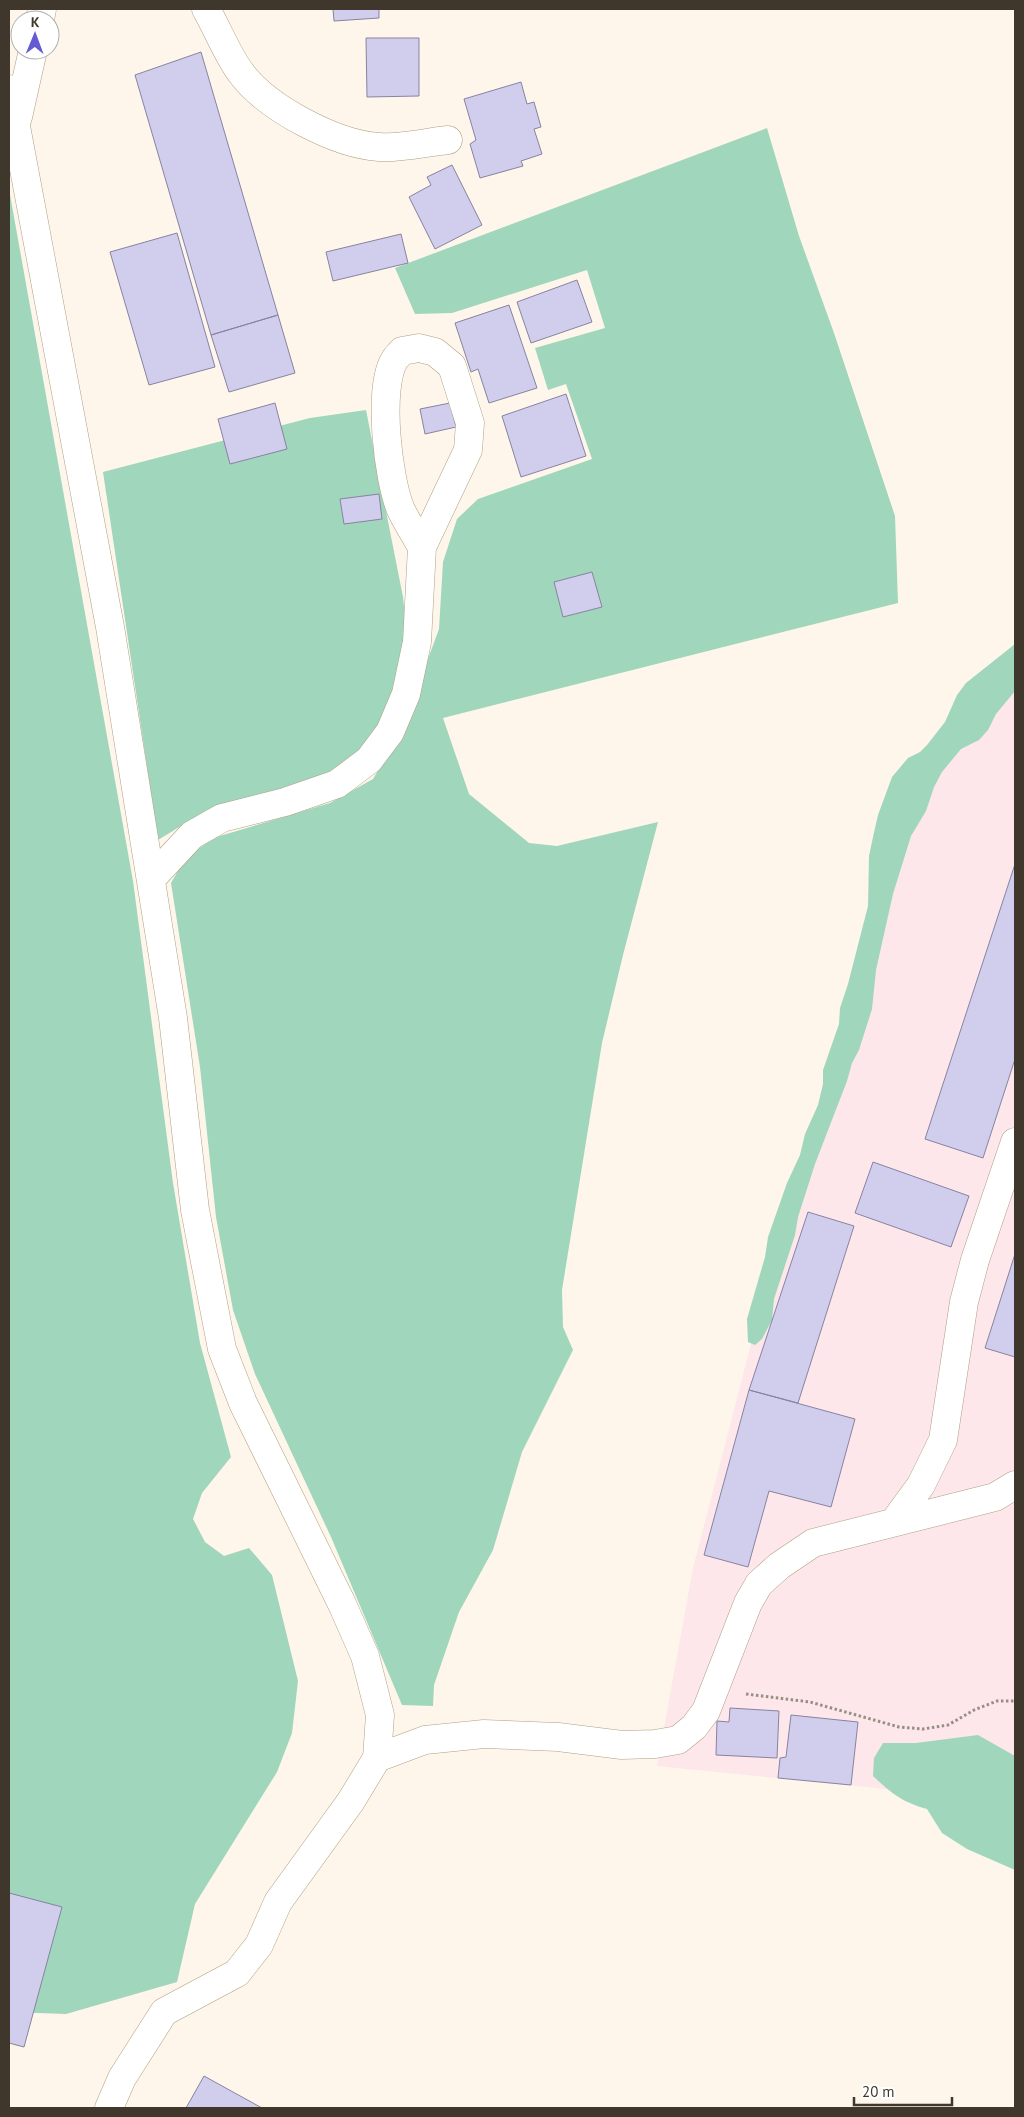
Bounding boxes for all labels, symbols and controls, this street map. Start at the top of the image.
north arrow [10,10,60,60]
text: K [31,13,40,31]
scale bar [854,2074,952,2106]
text: 20 m [862,2082,895,2101]

